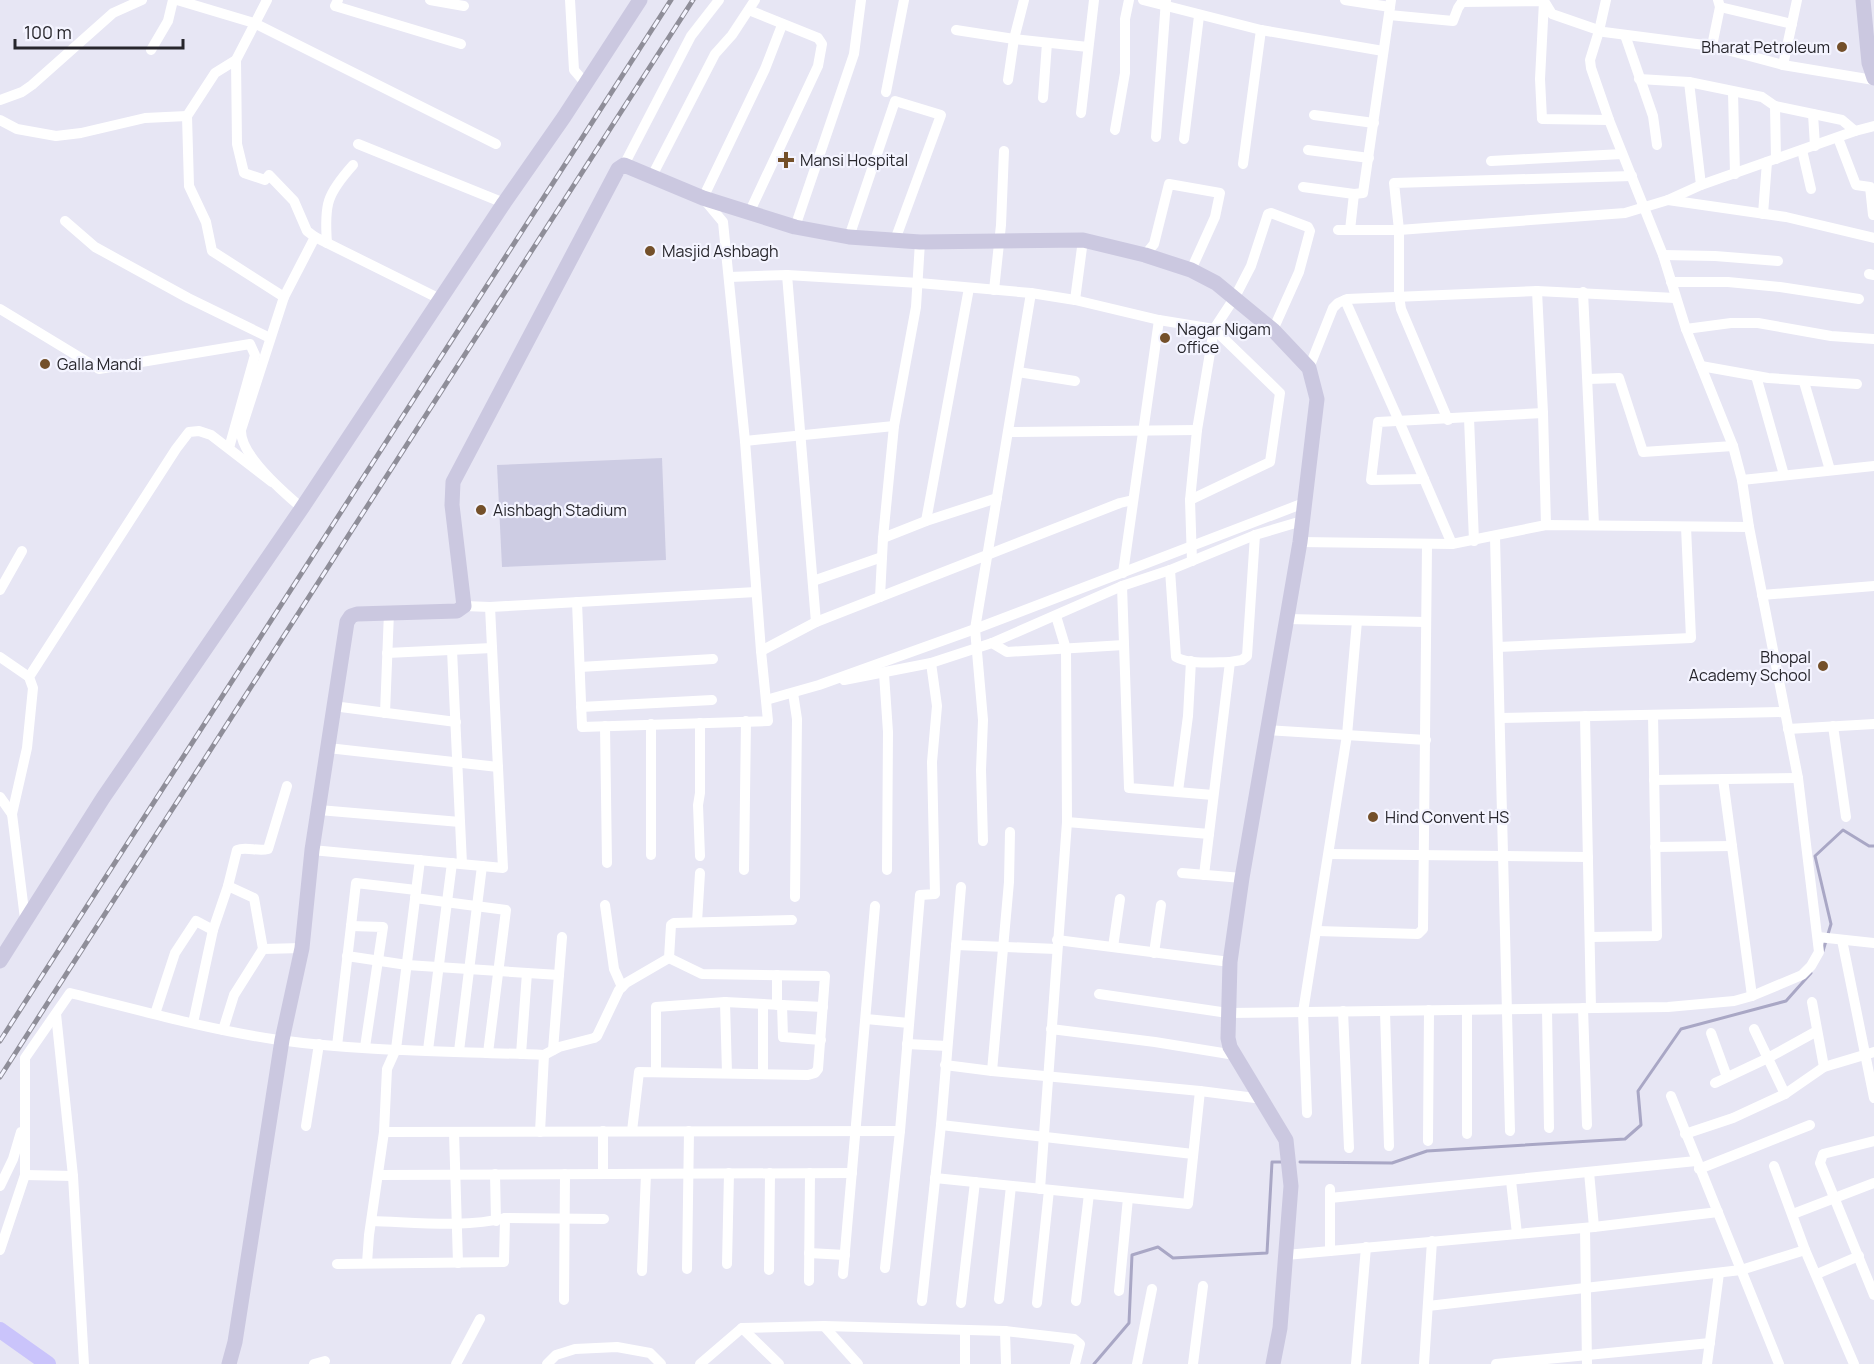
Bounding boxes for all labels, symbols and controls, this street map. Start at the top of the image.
scale bar [15,12,183,50]
text: 100 m [24,20,72,44]
place label: Bharat Petroleum [1701,36,1830,58]
marker: Bharat Petroleum [1835,40,1849,54]
place label: Mansi Hospital [800,149,908,171]
marker: Mansi Hospital [777,151,795,169]
place label: Masjid Ashbagh [662,240,779,262]
marker: Masjid Ashbagh [643,244,657,258]
place label: Nagar Nigam office [1177,318,1271,358]
marker: Nagar Nigam office [1158,331,1172,345]
place label: Galla Mandi [57,353,142,375]
marker: Galla Mandi [38,357,52,371]
place label: Aishbagh Stadium [493,499,627,521]
marker: Aishbagh Stadium [474,503,488,517]
place label: Bhopal Academy School [1689,646,1811,686]
marker: Bhopal Academy School [1816,659,1830,673]
place label: Hind Convent HS [1385,806,1509,828]
marker: Hind Convent HS [1366,810,1380,824]

